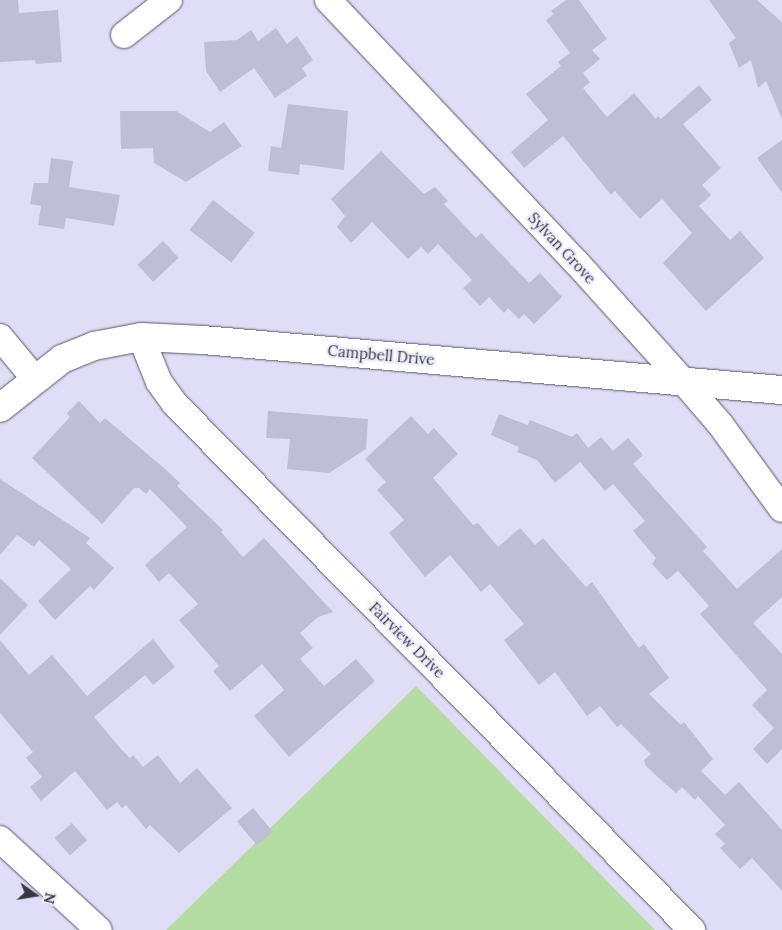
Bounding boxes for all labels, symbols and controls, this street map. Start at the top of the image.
street label: Sylvan Grove [525,209,599,287]
street label: Campbell Drive [327,341,435,369]
street label: Fairview Drive [365,598,449,682]
north arrow [10,870,60,920]
text: N [40,891,60,906]

